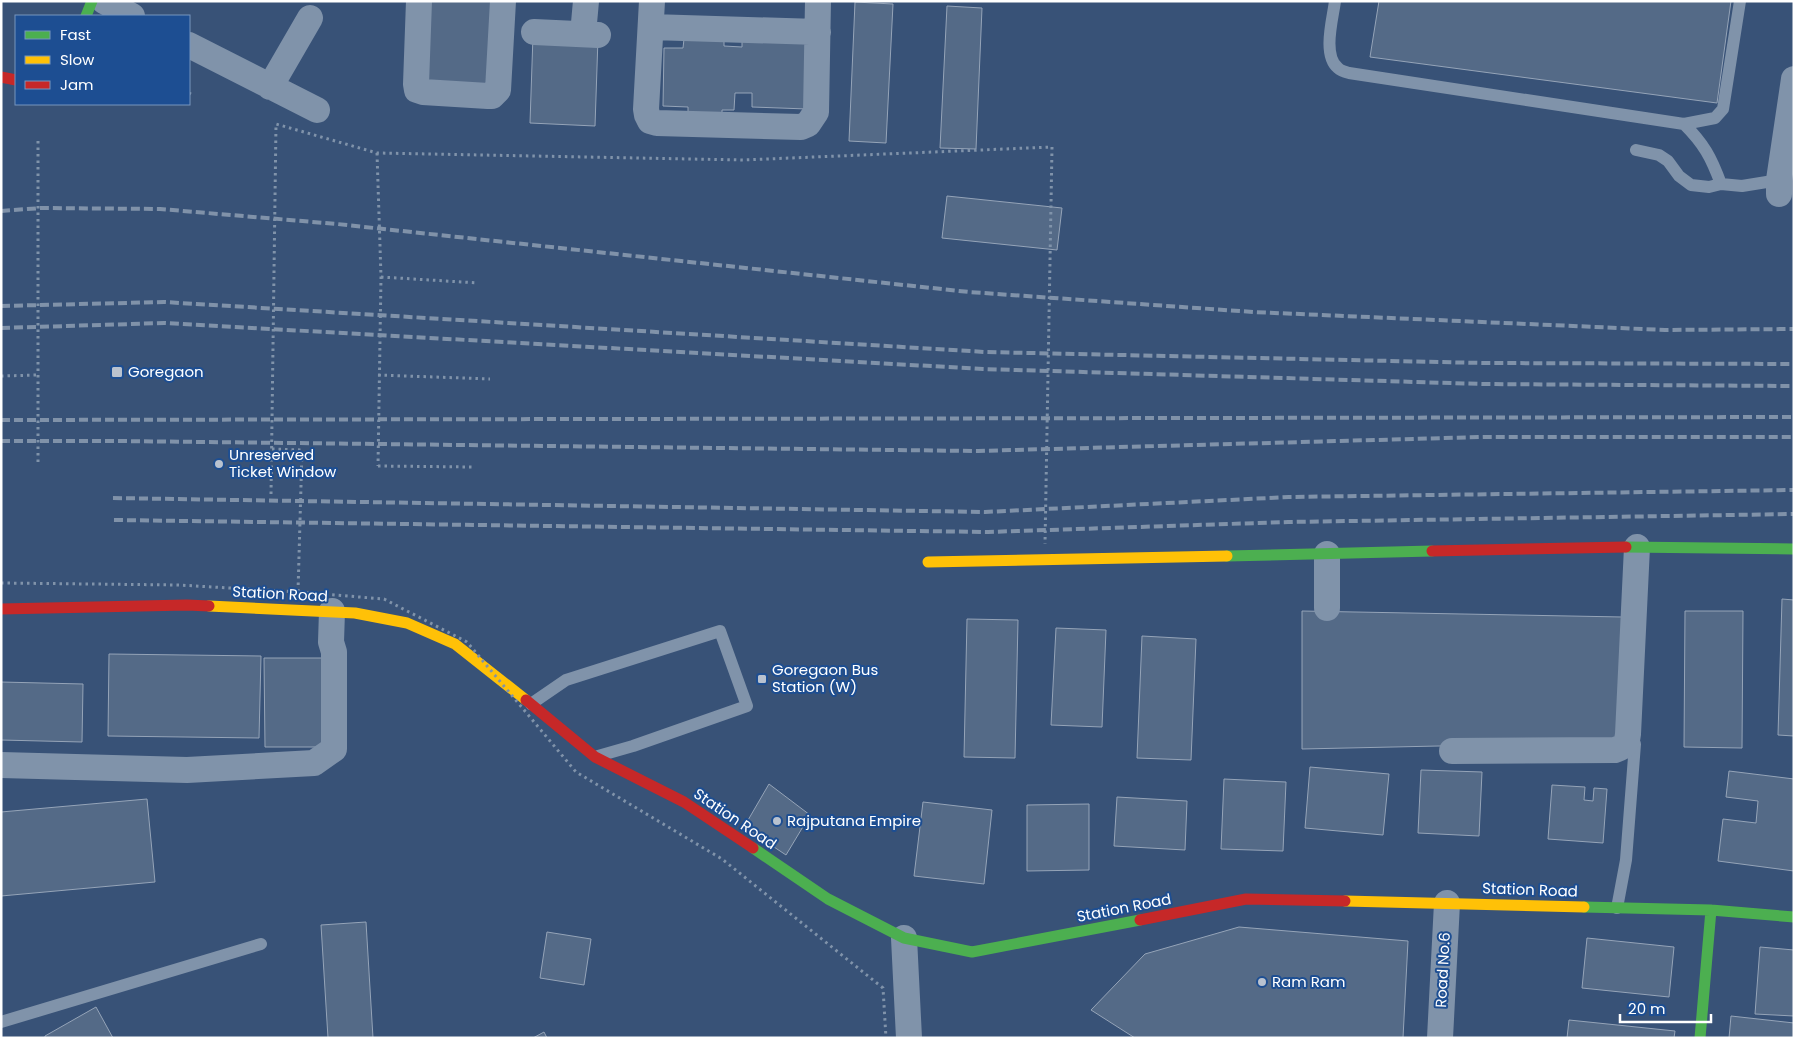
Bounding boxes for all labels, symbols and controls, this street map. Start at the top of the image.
legend [15,15,190,105]
text: Fast [60,24,91,45]
text: Slow [60,49,95,70]
text: Jam [60,74,94,95]
place label: Goregaon [128,361,204,382]
marker: Goregaon [110,365,124,379]
place label: Unreserved Ticket Window [229,444,337,482]
marker: Unreserved Ticket Window [213,458,225,470]
street label: Station Road [232,581,328,606]
place label: Goregaon Bus Station (W) [772,659,878,697]
marker: Goregaon Bus Station (W) [756,673,768,685]
street label: Station Road [690,783,781,854]
place label: Rajputana Empire [787,810,921,831]
marker: Rajputana Empire [771,815,783,827]
street label: Station Road [1482,877,1578,902]
street label: Station Road [1075,888,1173,927]
street label: Road No.6 [1430,932,1455,1008]
place label: Ram Ram [1272,971,1345,992]
marker: Ram Ram [1256,976,1268,988]
scale bar [1620,992,1711,1024]
text: 20 m [1628,998,1666,1019]

